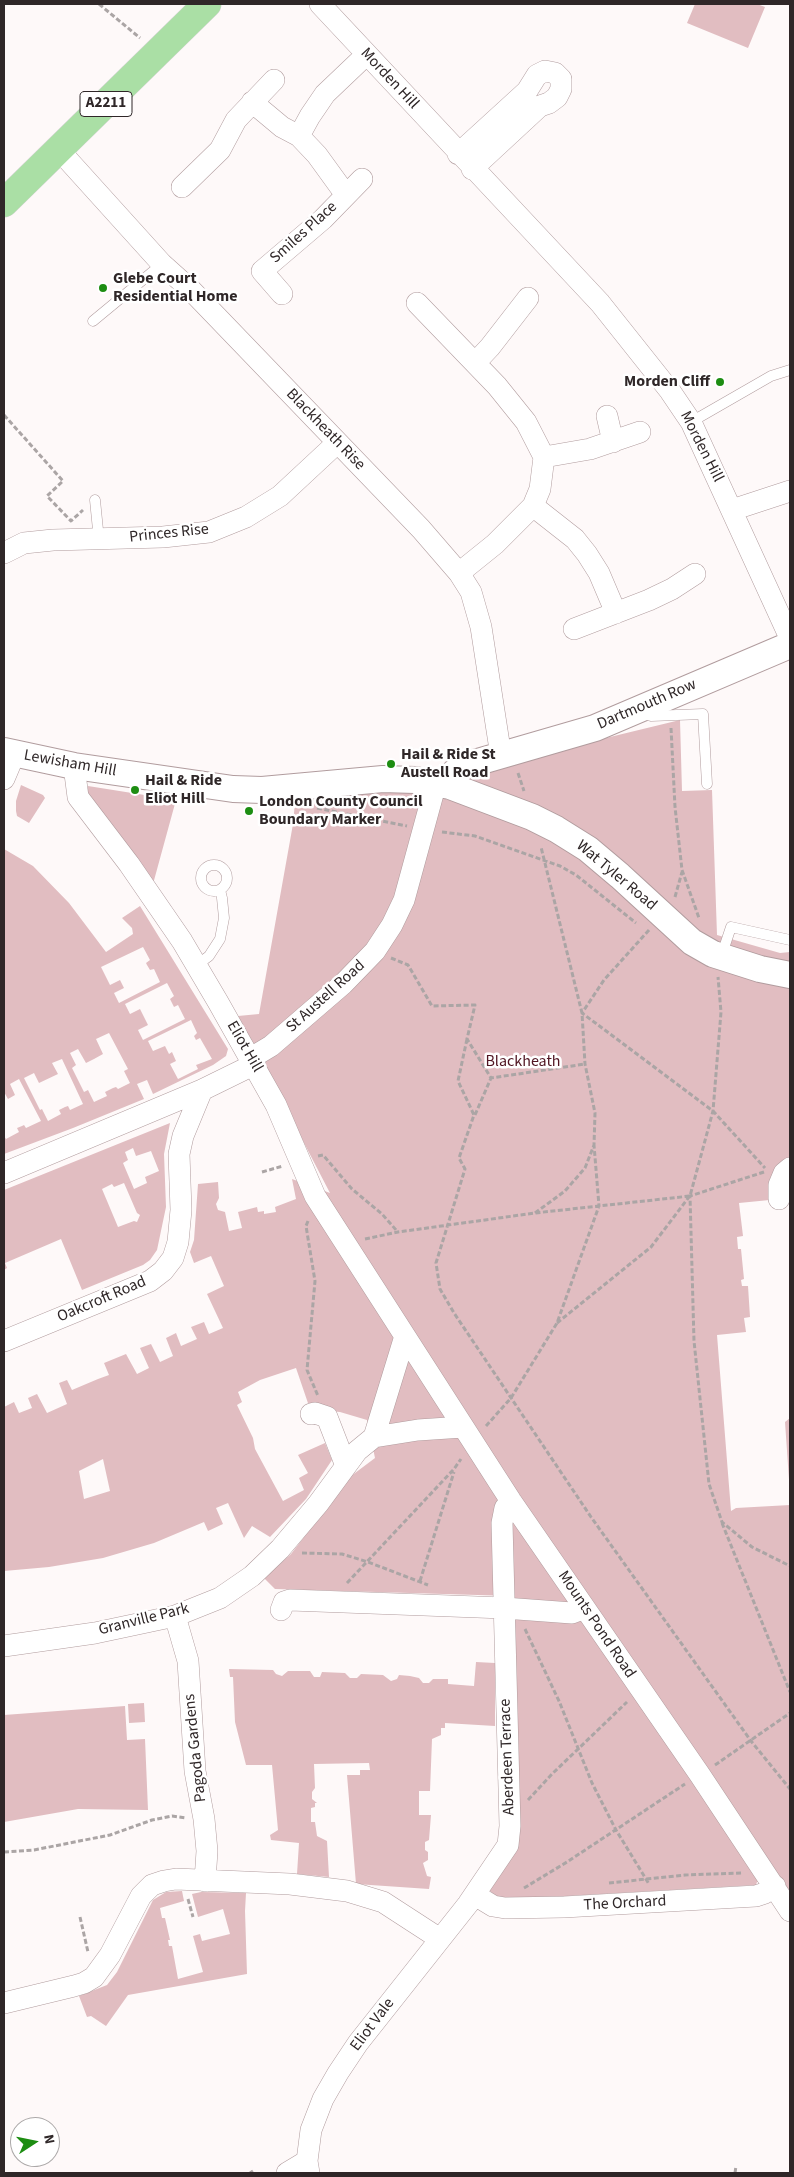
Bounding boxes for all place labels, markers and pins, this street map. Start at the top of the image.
place label: Glebe Court Residential Home [113,269,237,307]
marker: Glebe Court Residential Home [97,282,109,294]
place label: Morden Cliff [624,372,710,392]
marker: Morden Cliff [714,376,726,388]
place label: Hail & Ride St Austell Road [401,745,496,783]
marker: Hail & Ride St Austell Road [385,758,397,770]
place label: Hail & Ride Eliot Hill [145,771,222,809]
marker: Hail & Ride Eliot Hill [129,784,141,796]
place label: London County Council Boundary Marker [259,792,423,830]
marker: London County Council Boundary Marker [243,805,255,817]

